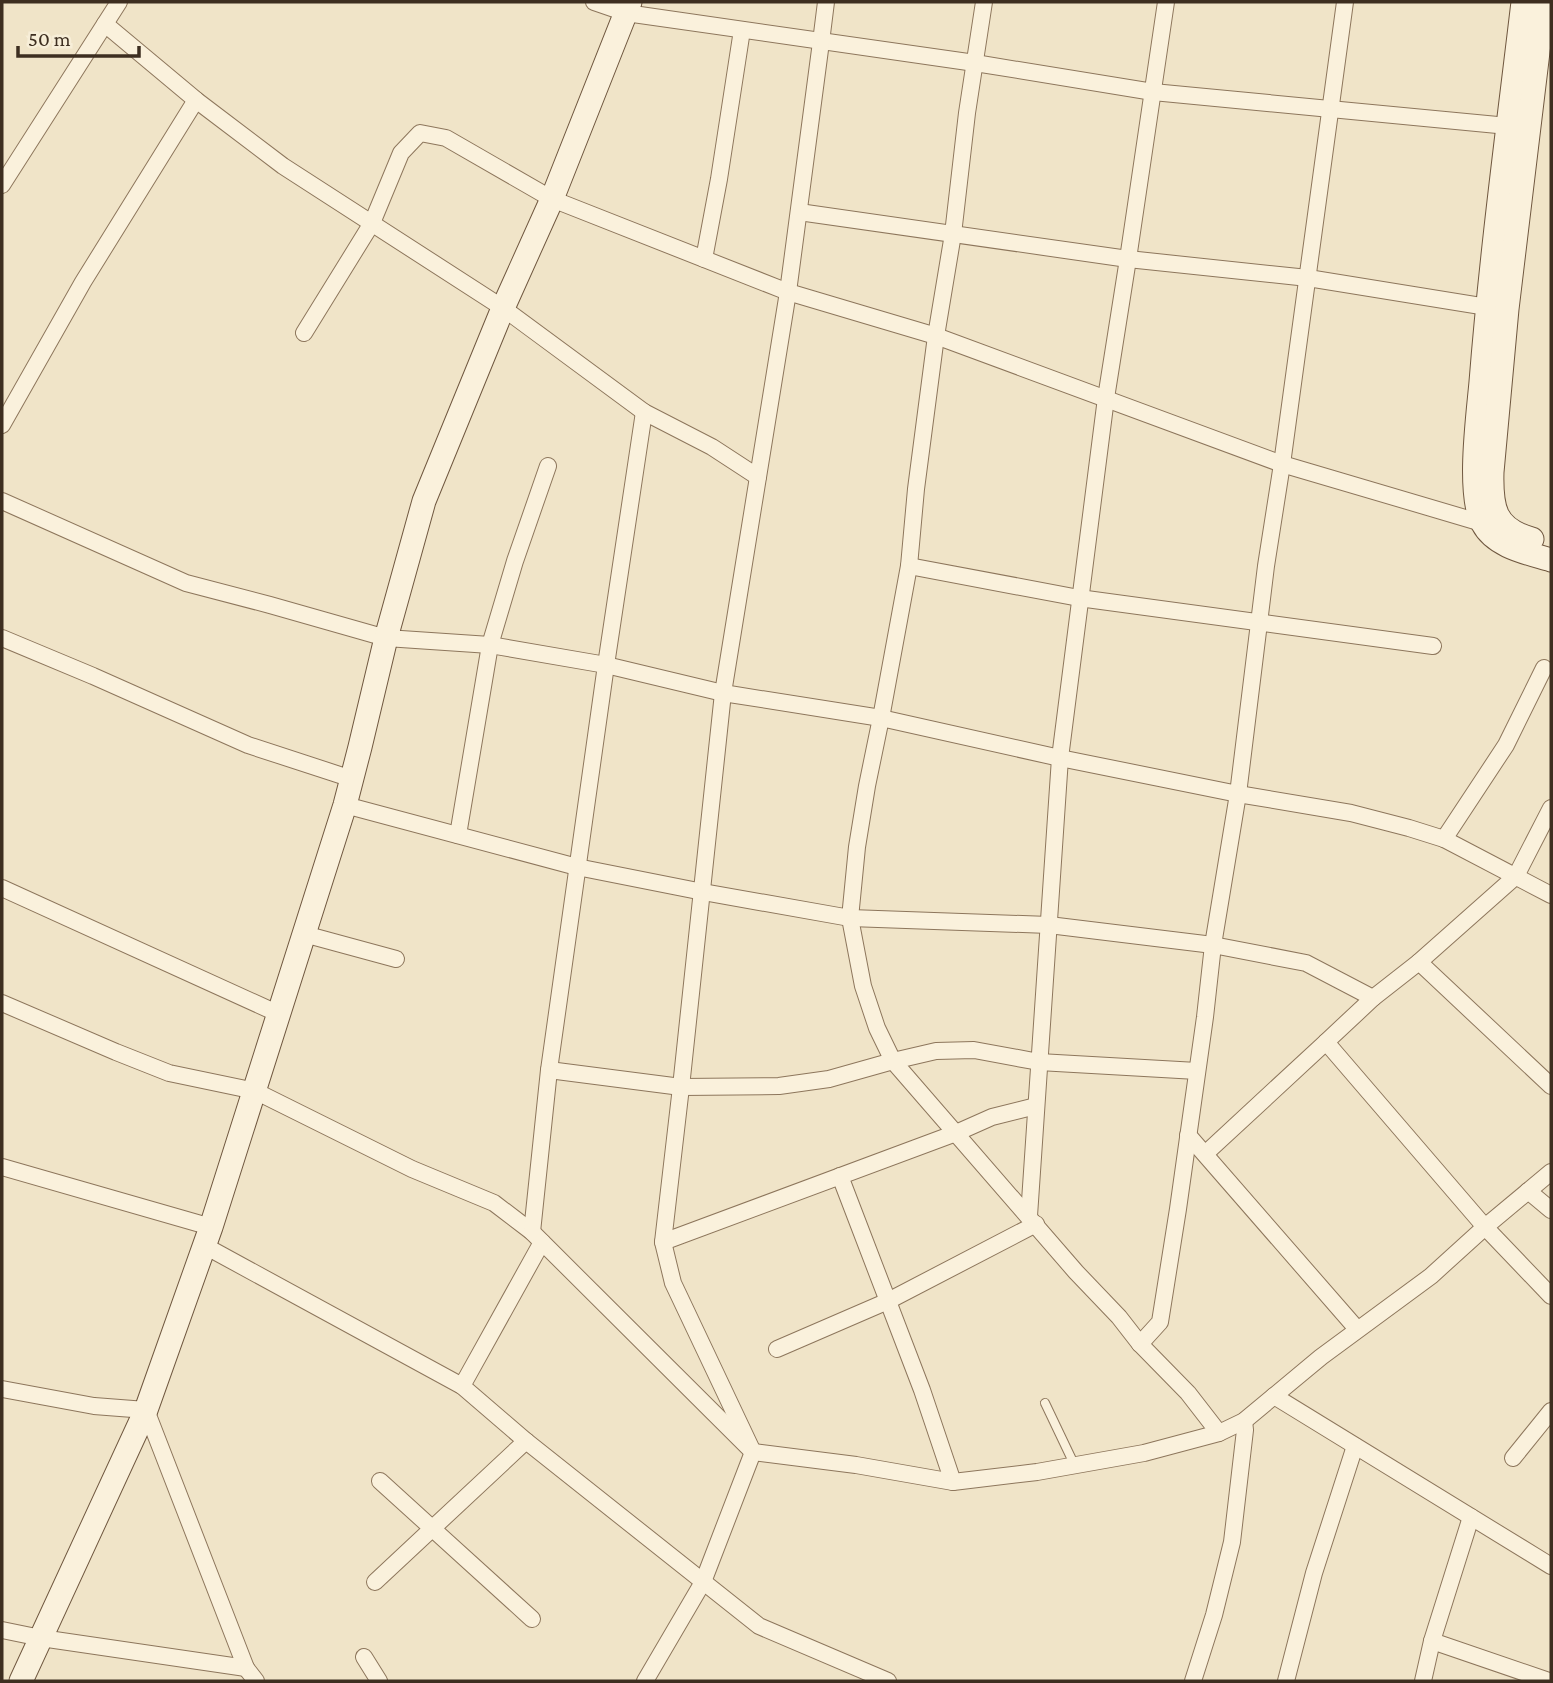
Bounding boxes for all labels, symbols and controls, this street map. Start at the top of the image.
scale bar [18,14,138,58]
text: 50 m [28,27,71,51]

